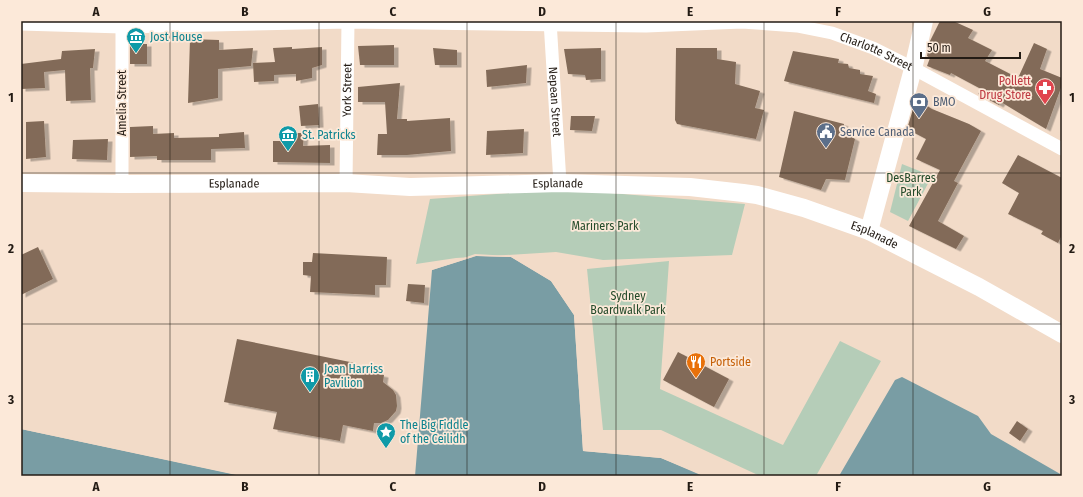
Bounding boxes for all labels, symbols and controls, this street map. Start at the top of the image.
text: A [91,4,100,19]
text: B [241,4,249,19]
text: C [390,4,397,19]
text: D [538,4,546,19]
text: E [687,4,693,19]
text: F [835,4,841,19]
text: G [983,4,991,19]
museum icon: Jost House [125,26,147,54]
place label: Jost House [150,30,202,44]
street label: Charlotte Street [838,30,915,74]
scale bar [921,34,1020,60]
text: 50 m [927,41,951,55]
street label: York Street [340,63,354,117]
street label: Nepean Street [546,66,564,137]
street label: Amelia Street [115,70,129,136]
place label: Pollett Drug Store [979,74,1031,102]
pharmacy icon: Pollett Drug Store [1034,77,1056,105]
text: 1 [8,90,14,105]
text: 1 [1069,90,1075,105]
bank icon: BMO [908,91,930,119]
place label: BMO [933,95,956,109]
public building icon: Service Canada [815,121,837,149]
museum icon: St. Patricks [277,124,299,152]
place label: Service Canada [840,125,915,139]
place label: St. Patricks [302,128,356,142]
park label: DesBarres Park [886,171,936,199]
street label: Esplanade [209,176,259,191]
street label: Esplanade [532,176,583,191]
street label: Esplanade [849,218,901,252]
park label: Mariners Park [571,219,639,233]
text: 2 [7,241,14,256]
text: 2 [1068,241,1075,256]
park label: Sydney Boardwalk Park [590,289,666,317]
restaurant icon: Portside [685,351,707,379]
place label: Portside [710,355,751,369]
place label: Joan Harriss Pavilion [324,362,383,390]
building icon: Joan Harriss Pavilion [299,365,321,393]
text: 3 [7,392,14,407]
text: 3 [1068,392,1075,407]
place label: The Big Fiddle of the Ceilidh [400,418,469,446]
place icon: The Big Fiddle of the Ceilidh [375,421,397,449]
text: A [91,479,100,494]
text: B [241,479,249,494]
text: C [390,479,397,494]
text: D [538,479,546,494]
text: E [687,479,693,494]
text: F [835,479,841,494]
text: G [983,479,991,494]

